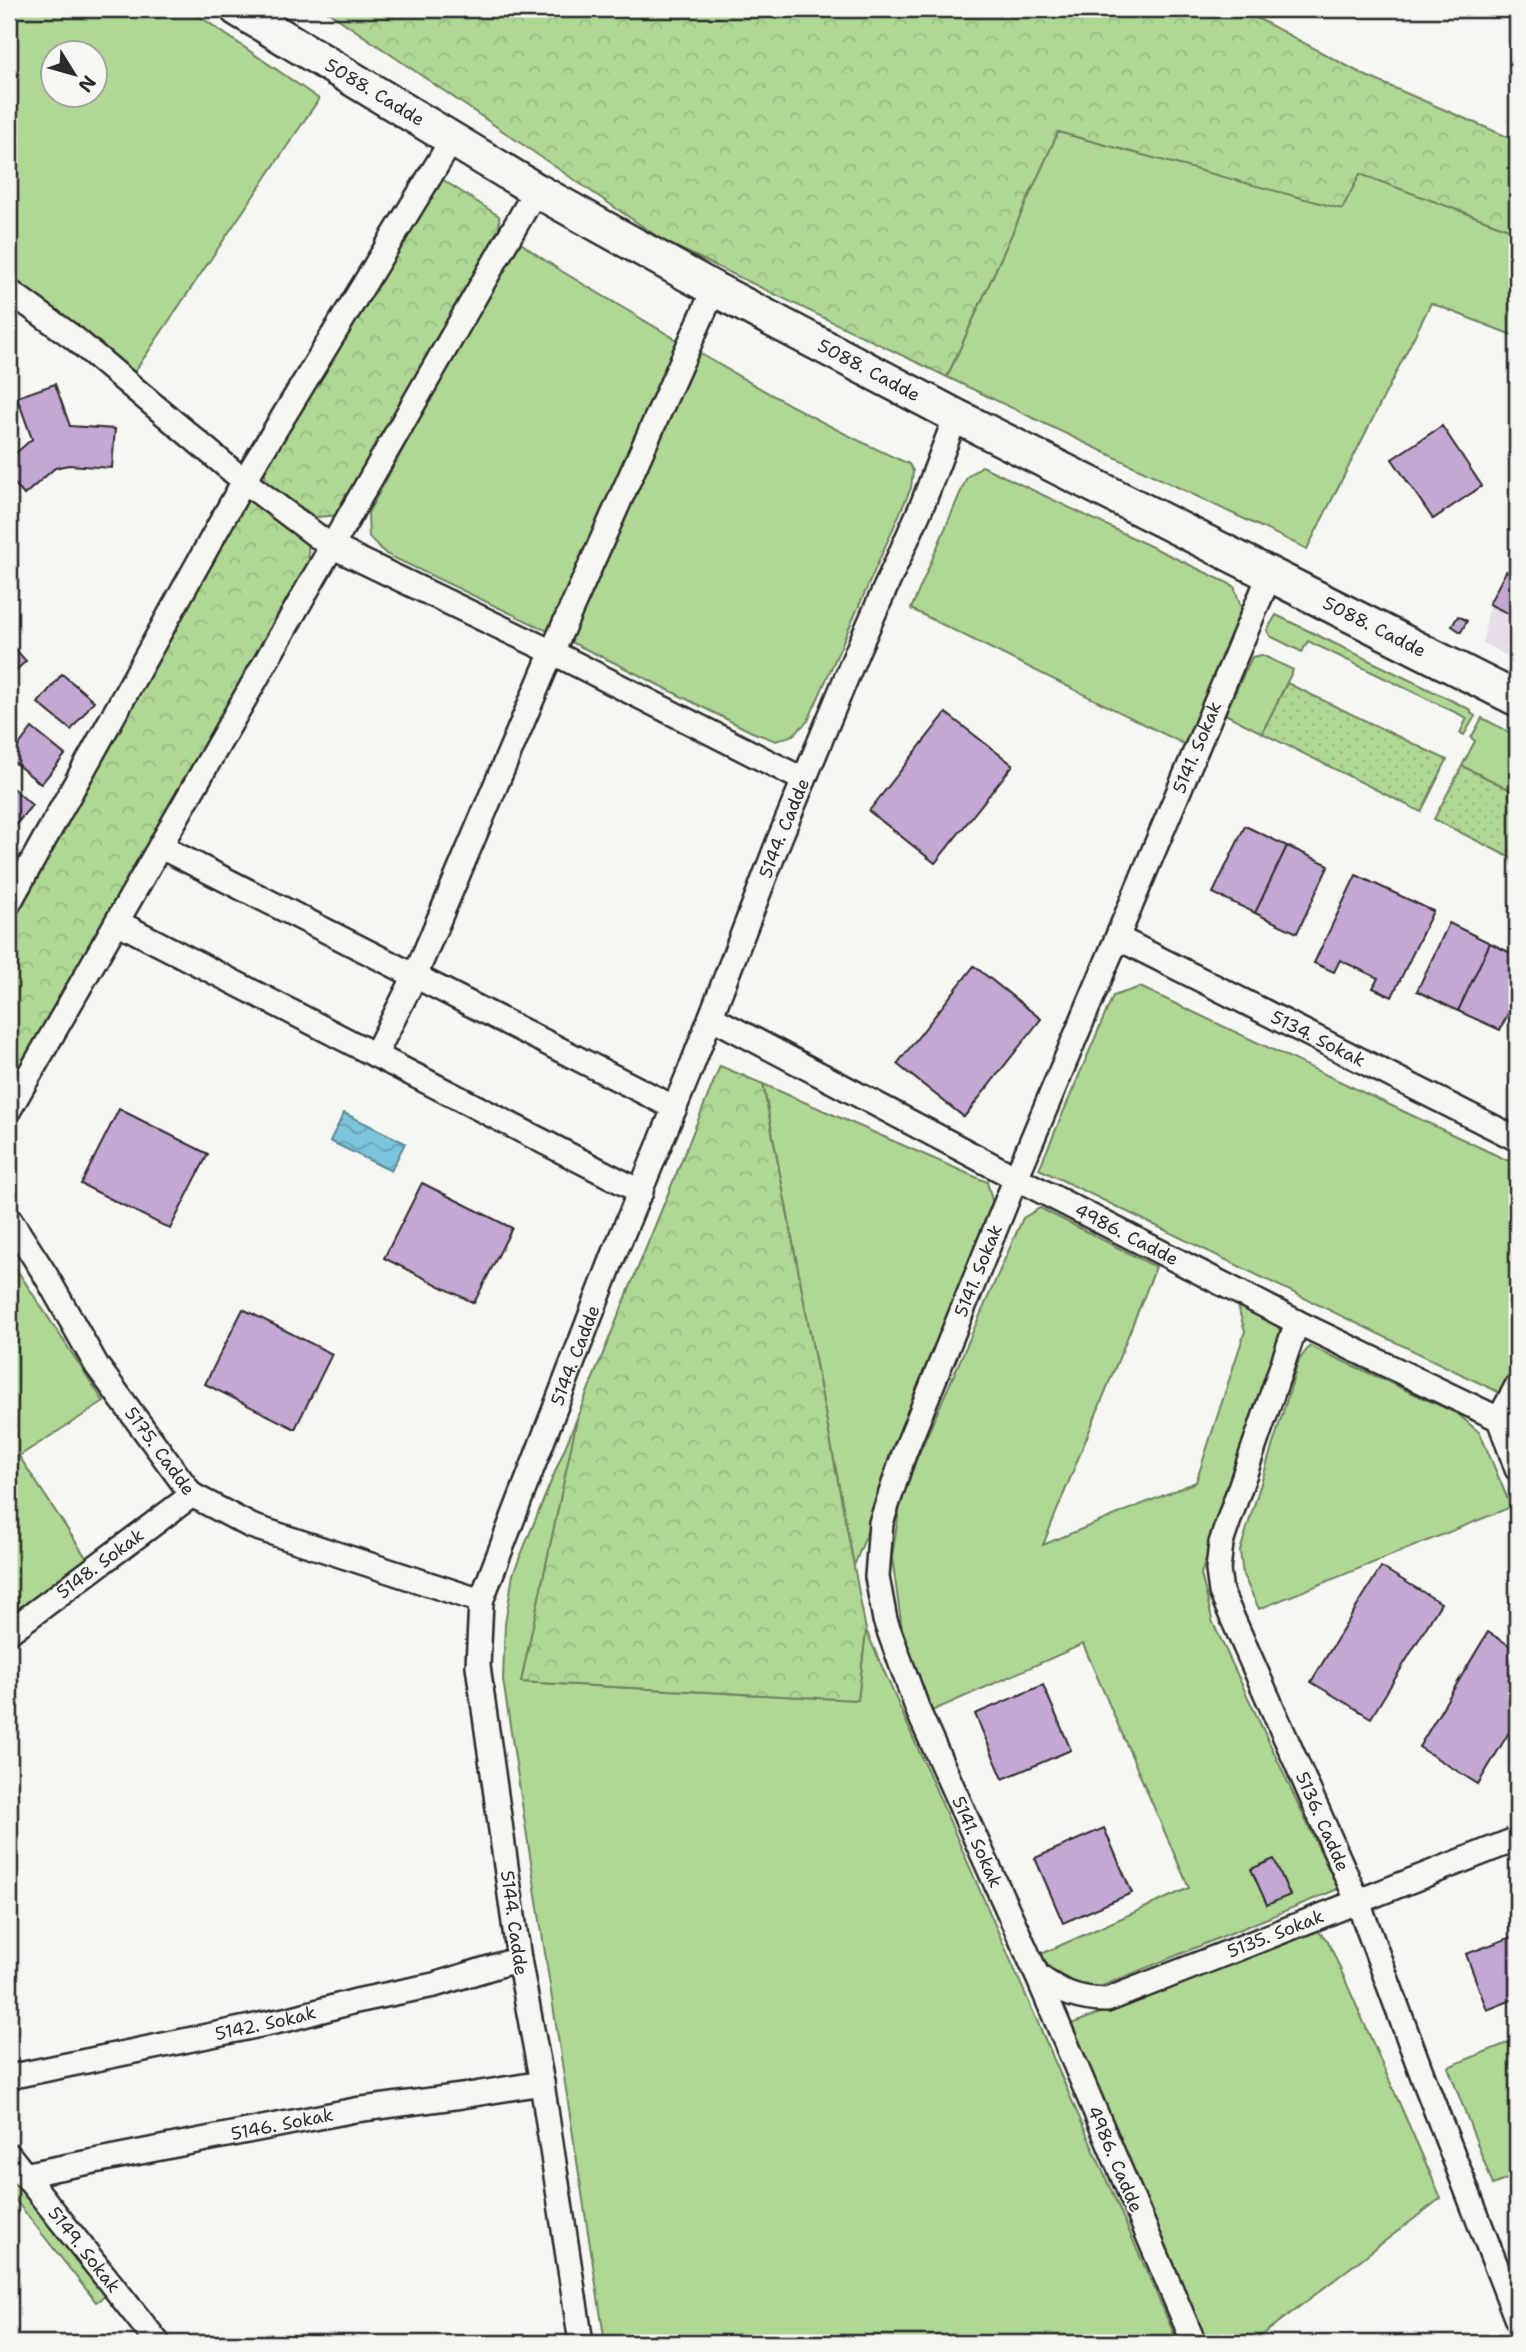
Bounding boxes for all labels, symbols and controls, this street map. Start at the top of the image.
north arrow [38,38,108,108]
street label: 5088. Cadde [320,53,429,132]
text: N [73,70,102,97]
street label: 5088. Cadde [813,333,924,407]
street label: 5088. Cadde [1319,591,1430,663]
street label: 5141. Sokak [1167,698,1227,797]
street label: 5144. Cadde [753,775,815,882]
street label: 5134. Sokak [1267,1005,1369,1073]
street label: 4986. Cadde [1070,1198,1182,1271]
street label: 5141. Sokak [949,1221,1008,1320]
street label: 5144. Cadde [545,1302,605,1409]
street label: 5175. Cadde [119,1402,200,1500]
street label: 5148. Sokak [52,1523,149,1604]
street label: 5136. Cadde [1290,1768,1355,1875]
street label: 5141. Sokak [946,1793,1008,1891]
street label: 5144. Cadde [495,1869,533,1977]
street label: 5135. Sokak [1224,1904,1327,1964]
street label: 5142. Sokak [213,2000,319,2046]
street label: 4986. Cadde [1082,2102,1148,2216]
street label: 5146. Sokak [229,2103,335,2146]
street label: 5149. Sokak [43,2202,126,2298]

